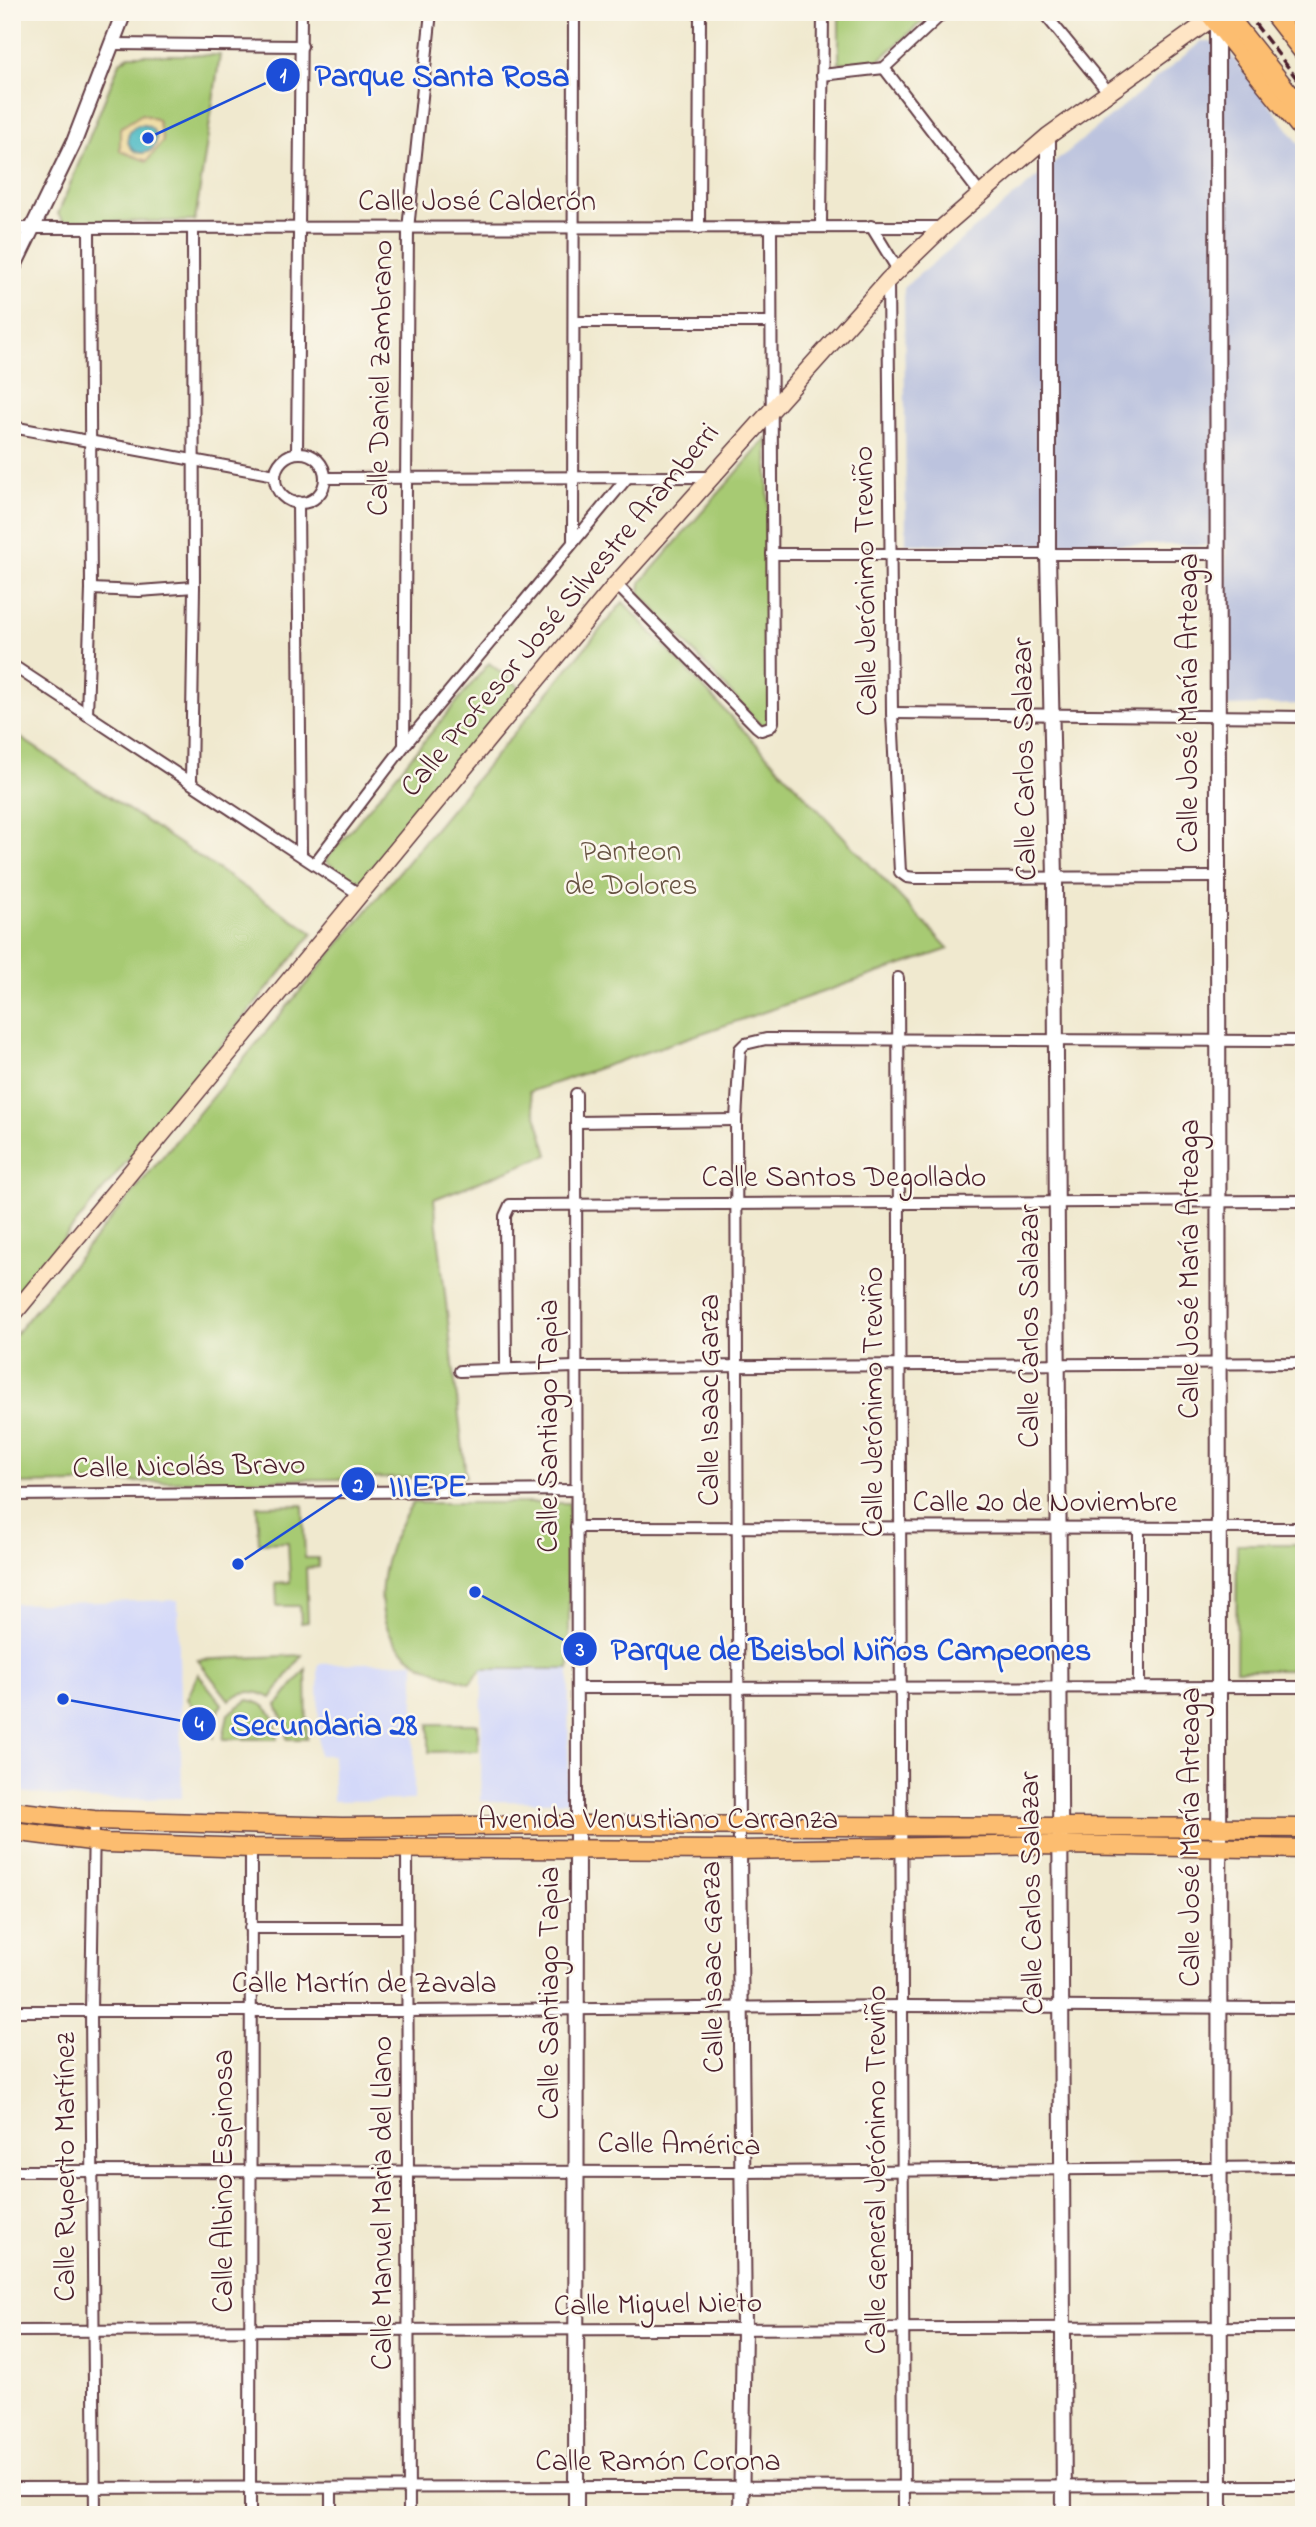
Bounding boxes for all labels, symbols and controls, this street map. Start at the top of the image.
callout: Parque Santa Rosa [265,48,583,101]
text: Parque Santa Rosa [314,55,570,102]
text: 1 [280,62,287,92]
street label: Calle José Calderón [358,181,596,225]
street label: Calle Daniel Zambrano [358,239,406,517]
street label: Calle Profesor José Silvestre Aramberri [391,414,731,808]
street label: Calle Jerónimo Treviño [843,445,891,717]
street label: Calle José María Arteaga [1168,553,1212,853]
street label: Calle Carlos Salazar [1002,636,1050,881]
park label: Panteon de Dolores [564,831,698,909]
street label: Calle José María Arteaga [1169,1119,1213,1419]
street label: Calle Santos Degollado [702,1157,986,1201]
street label: Calle Carlos Salazar [1009,1203,1053,1448]
street label: Calle Jerónimo Treviño [853,1267,897,1537]
street label: Calle Isaac Garza [689,1294,733,1506]
street label: Calle Santiago Tapia [528,1299,572,1553]
street label: Calle Nicolás Bravo [72,1444,306,1492]
callout: IIIEPE [340,1458,481,1511]
text: IIIEPE [389,1465,467,1512]
text: 2 [352,1472,364,1502]
street label: Calle 20 de Noviembre [913,1482,1178,1526]
callout: Parque de Beisbol Niños Campeones [562,1622,1106,1675]
text: Parque de Beisbol Niños Campeones [611,1629,1091,1676]
text: 3 [575,1636,585,1666]
street label: Calle José María Arteaga [1170,1687,1214,1987]
callout: Secundaria 28 [181,1698,431,1751]
text: Secundaria 28 [230,1704,418,1751]
text: 4 [195,1711,204,1741]
street label: Calle Carlos Salazar [1009,1770,1057,2015]
street label: Avenida Venustiano Carranza [478,1799,838,1843]
street label: Calle Isaac Garza [690,1860,738,2074]
street label: Calle Santiago Tapia [529,1866,573,2120]
street label: Calle Martín de Zavala [231,1963,497,2007]
street label: Calle General Jerónimo Treviño [856,1985,900,2355]
street label: Calle Ruperto Martínez [45,2032,89,2302]
street label: Calle Manuel Maria del Llano [362,2036,406,2370]
street label: Calle Albino Espinosa [203,2049,247,2313]
street label: Calle América [597,2123,761,2169]
street label: Calle Miguel Nieto [553,2282,763,2330]
street label: Calle Ramón Corona [535,2441,781,2485]

